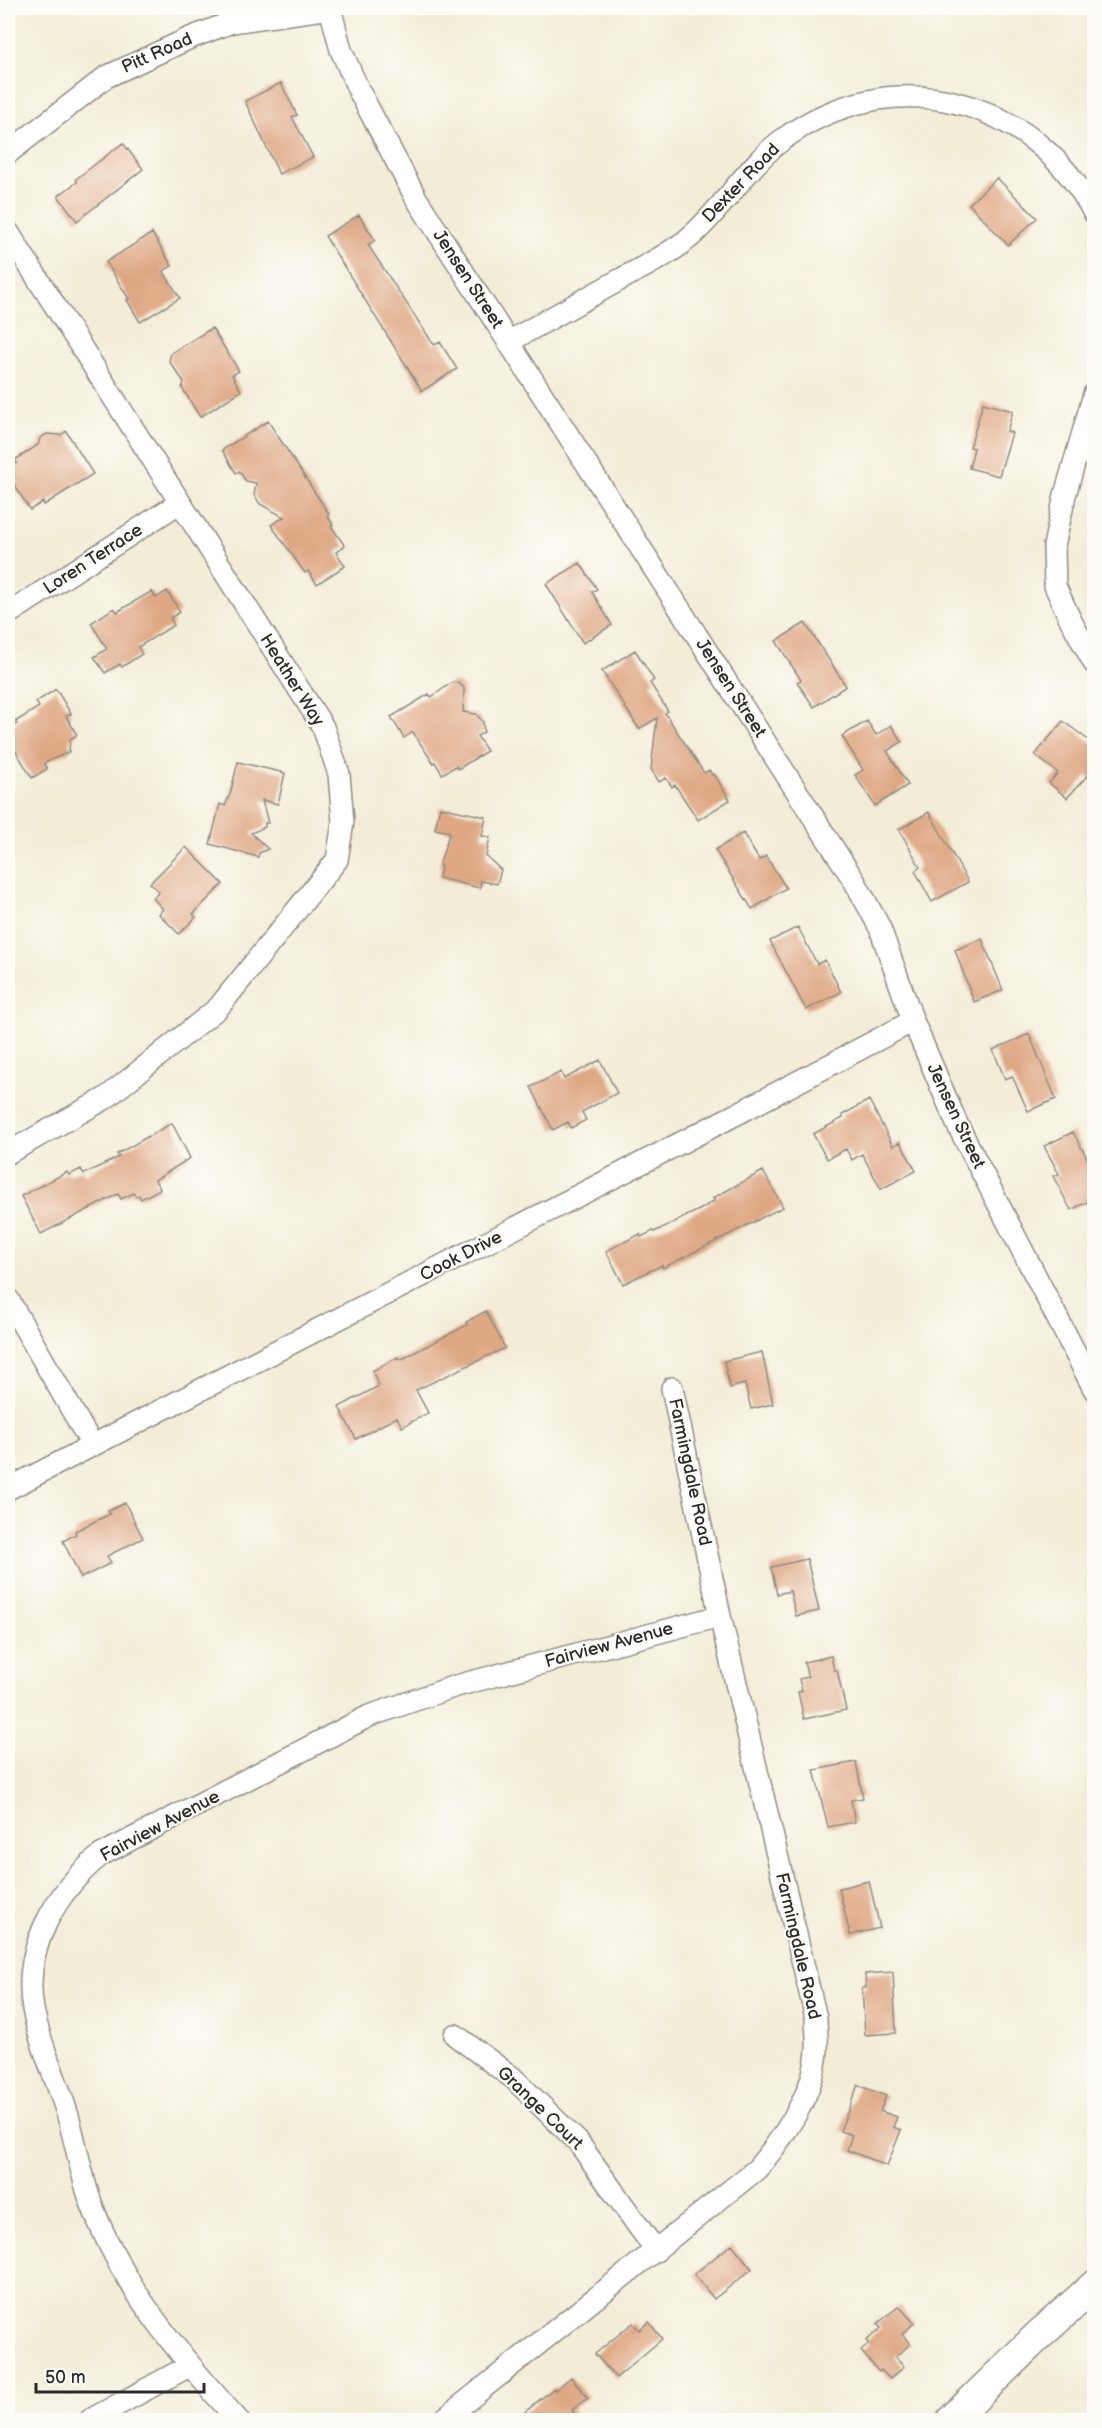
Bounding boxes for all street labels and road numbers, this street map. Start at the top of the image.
street label: Pitt Road [118,28,196,78]
street label: Dexter Road [698,139,784,227]
street label: Jensen Street [428,226,508,333]
street label: Loren Terrace [39,519,147,599]
street label: Heather Way [255,630,329,731]
street label: Jensen Street [691,635,771,742]
street label: Jensen Street [922,1060,990,1172]
street label: Cook Drive [416,1226,506,1286]
street label: Farmingdale Road [664,1396,716,1548]
street label: Fairview Avenue [543,1618,676,1672]
street label: Fairview Avenue [97,1786,223,1866]
street label: Farmingdale Road [771,1871,825,2021]
street label: Grange Court [493,2062,588,2154]

